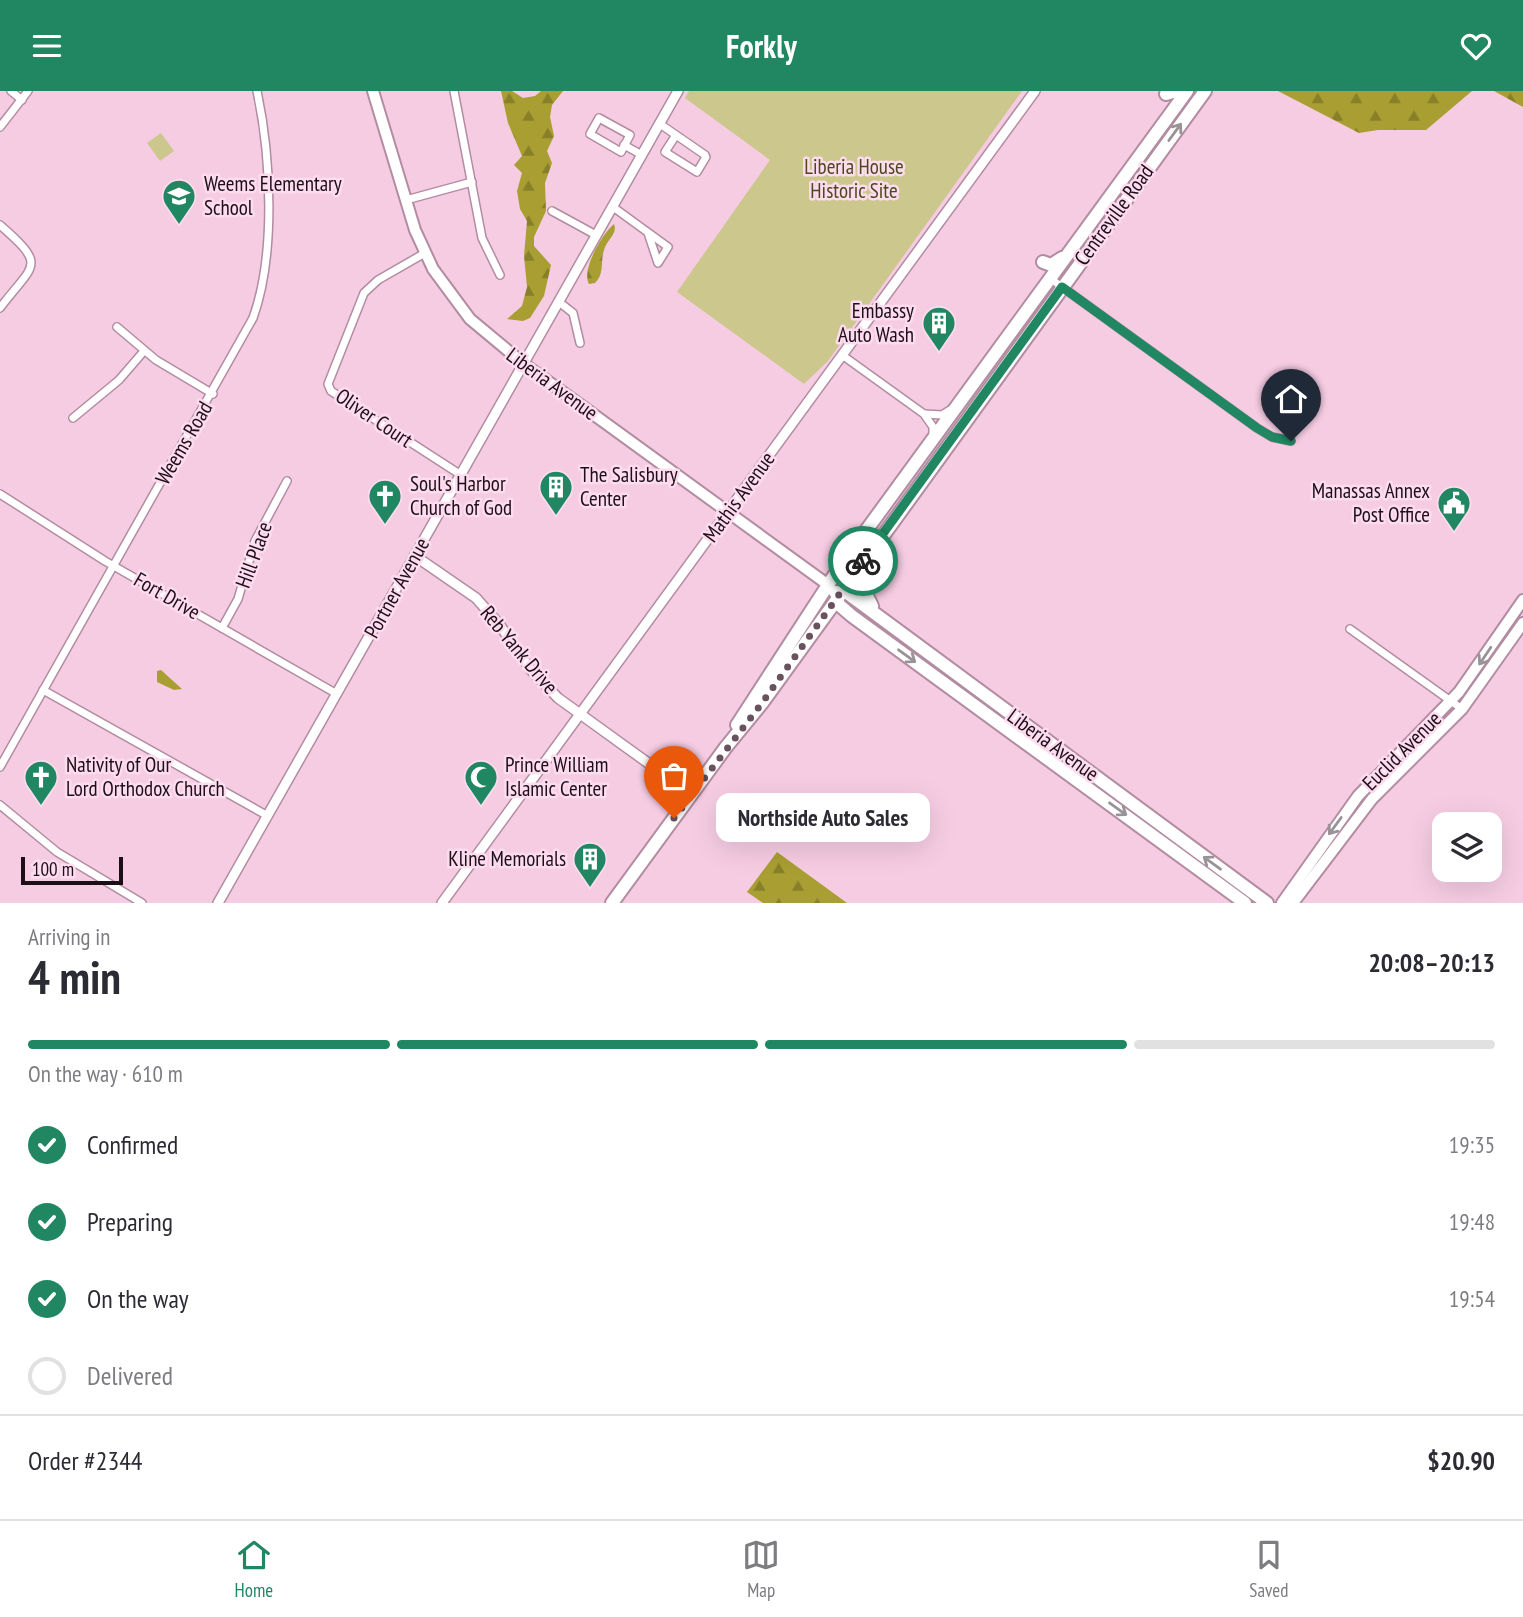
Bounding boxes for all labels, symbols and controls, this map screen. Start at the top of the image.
text: Forkly [726,25,797,67]
icon: menu [28,27,66,65]
icon: heart [1457,27,1495,65]
one-way arrow [1168,123,1182,142]
park label: Liberia House Historic Site [804,153,904,204]
street label: Centreville Road [1068,159,1159,270]
place label: Weems Elementary School [204,170,342,221]
school or university icon: Weems Elementary School [160,177,198,226]
place label: Embassy Auto Wash [838,297,914,348]
building icon: Embassy Auto Wash [920,304,958,353]
street label: Liberia Avenue [501,341,603,426]
pin [1261,369,1321,441]
icon: home [1272,380,1310,418]
street label: Oliver Court [331,382,418,453]
street label: Weems Road [149,396,218,489]
street label: Mathis Avenue [697,446,781,547]
place label: The Salisbury Center [580,461,678,512]
building icon: The Salisbury Center [537,468,575,517]
place label: Soul's Harbor Church of God [410,470,512,521]
church icon: Soul's Harbor Church of God [366,477,404,526]
place label: Manassas Annex Post Office [1312,477,1430,528]
public building icon: Manassas Annex Post Office [1435,484,1473,533]
street label: Hill Place [229,518,278,592]
courier [828,526,898,596]
street label: Portner Avenue [358,533,435,643]
icon: bike [844,542,882,580]
street label: Fort Drive [129,566,205,625]
street label: Reb Yank Drive [475,600,564,699]
one-way arrow [1478,646,1492,665]
one-way arrow [897,649,916,663]
street label: Liberia Avenue [1002,702,1104,787]
street label: Euclid Avenue [1356,705,1447,796]
pin [644,746,704,818]
place label: Nativity of Our Lord Orthodox Church [66,751,225,802]
place label: Prince William Islamic Center [505,751,608,802]
icon: bag [655,757,693,795]
church icon: Nativity of Our Lord Orthodox Church [22,758,60,807]
mosque icon: Prince William Islamic Center [462,758,500,807]
callout: Northside Auto Sales [716,793,930,843]
one-way arrow [1108,802,1127,817]
text: Northside Auto Sales [738,803,908,832]
map controls [1432,812,1502,882]
button: layers [1432,812,1502,882]
one-way arrow [1327,816,1342,835]
building icon: Kline Memorials [571,840,609,889]
place label: Kline Memorials [448,845,566,872]
scale bar [21,854,122,886]
one-way arrow [1203,855,1222,870]
text: 100 m [32,857,74,881]
text: Arriving in [28,922,110,951]
text: 20:08–20:13 [1368,946,1495,979]
text: 4 min [28,947,121,1007]
text: On the way · 610 m [28,1059,183,1088]
icon: check [28,1126,66,1164]
text: Confirmed [87,1128,178,1161]
text: 19:35 [1449,1130,1495,1159]
icon: check [28,1203,66,1241]
text: Preparing [87,1205,173,1238]
text: 19:48 [1449,1207,1495,1236]
icon: check [28,1280,66,1318]
text: On the way [87,1282,189,1315]
text: 19:54 [1449,1284,1495,1313]
text: Delivered [87,1359,173,1392]
text: Order #2344 [28,1444,143,1477]
text: $20.90 [1427,1444,1495,1477]
tab: Home [235,1536,273,1602]
tab: Map [742,1536,780,1602]
tab: Saved [1249,1536,1288,1602]

